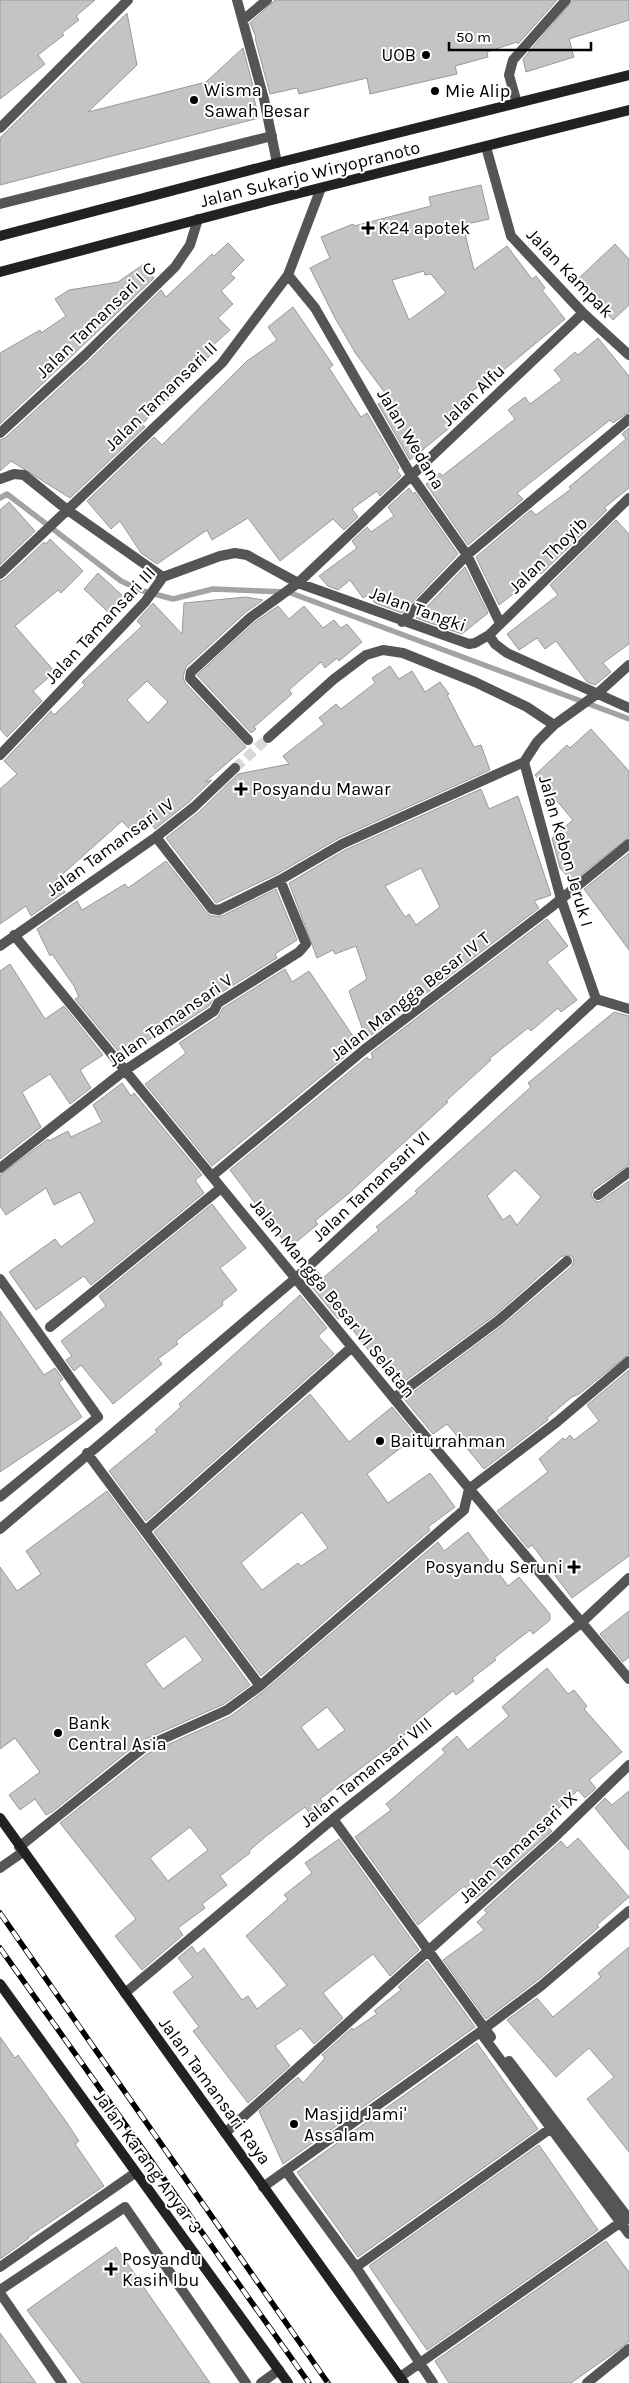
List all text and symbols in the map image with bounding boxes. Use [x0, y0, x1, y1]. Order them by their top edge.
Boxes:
scale bar [449, 20, 592, 52]
text: 50 m [456, 28, 491, 46]
place label: UOB [381, 44, 416, 66]
marker: UOB [420, 49, 432, 61]
place label: Wisma Sawah Besar [204, 79, 310, 122]
place label: Mie Alip [445, 80, 510, 102]
marker: Mie Alip [429, 85, 441, 97]
marker: Wisma Sawah Besar [188, 94, 200, 106]
street label: Jalan Sukarjo Wiryopranoto [198, 136, 422, 212]
place label: K24 apotek [378, 217, 470, 239]
marker: K24 apotek [362, 222, 374, 234]
street label: Jalan Kampak [522, 224, 618, 322]
street label: Jalan Tamansari I C [31, 257, 161, 383]
street label: Jalan Tamansari II [100, 337, 222, 455]
street label: Jalan Alfu [437, 359, 509, 431]
street label: Jalan Wedana [372, 385, 450, 493]
street label: Jalan Thoyib [504, 512, 592, 598]
street label: Jalan Tamansari III [40, 562, 160, 688]
street label: Jalan Tangki [367, 581, 469, 637]
street label: Jalan Kebon Jeruk I [534, 773, 598, 929]
place label: Posyandu Mawar [252, 778, 391, 800]
marker: Posyandu Mawar [234, 782, 248, 796]
street label: Jalan Tamansari IV [42, 793, 178, 901]
street label: Jalan Mangga Besar IV T [326, 927, 494, 1065]
street label: Jalan Tamansari V [103, 969, 237, 1071]
street label: Jalan Tamansari VI [308, 1126, 434, 1246]
street label: Jalan Mangga Besar VI Selatan [246, 1194, 420, 1402]
place label: Baiturrahman [390, 1430, 506, 1452]
marker: Baiturrahman [374, 1435, 386, 1447]
place label: Posyandu Seruni [425, 1556, 563, 1578]
marker: Posyandu Seruni [567, 1560, 581, 1574]
place label: Bank Central Asia [68, 1712, 167, 1755]
street label: Jalan Tamansari VIII [296, 1712, 436, 1832]
marker: Bank Central Asia [52, 1727, 64, 1739]
street label: Jalan Tamansari IX [454, 1786, 582, 1908]
street label: Jalan Tamansari Raya [154, 2013, 276, 2169]
street label: Jalan Karang Anyar 3 [89, 2086, 207, 2238]
place label: Masjid Jami' Assalam [304, 2103, 406, 2146]
marker: Masjid Jami' Assalam [288, 2118, 300, 2130]
place label: Posyandu Kasih Ibu [122, 2248, 202, 2291]
marker: Posyandu Kasih Ibu [104, 2262, 118, 2276]

